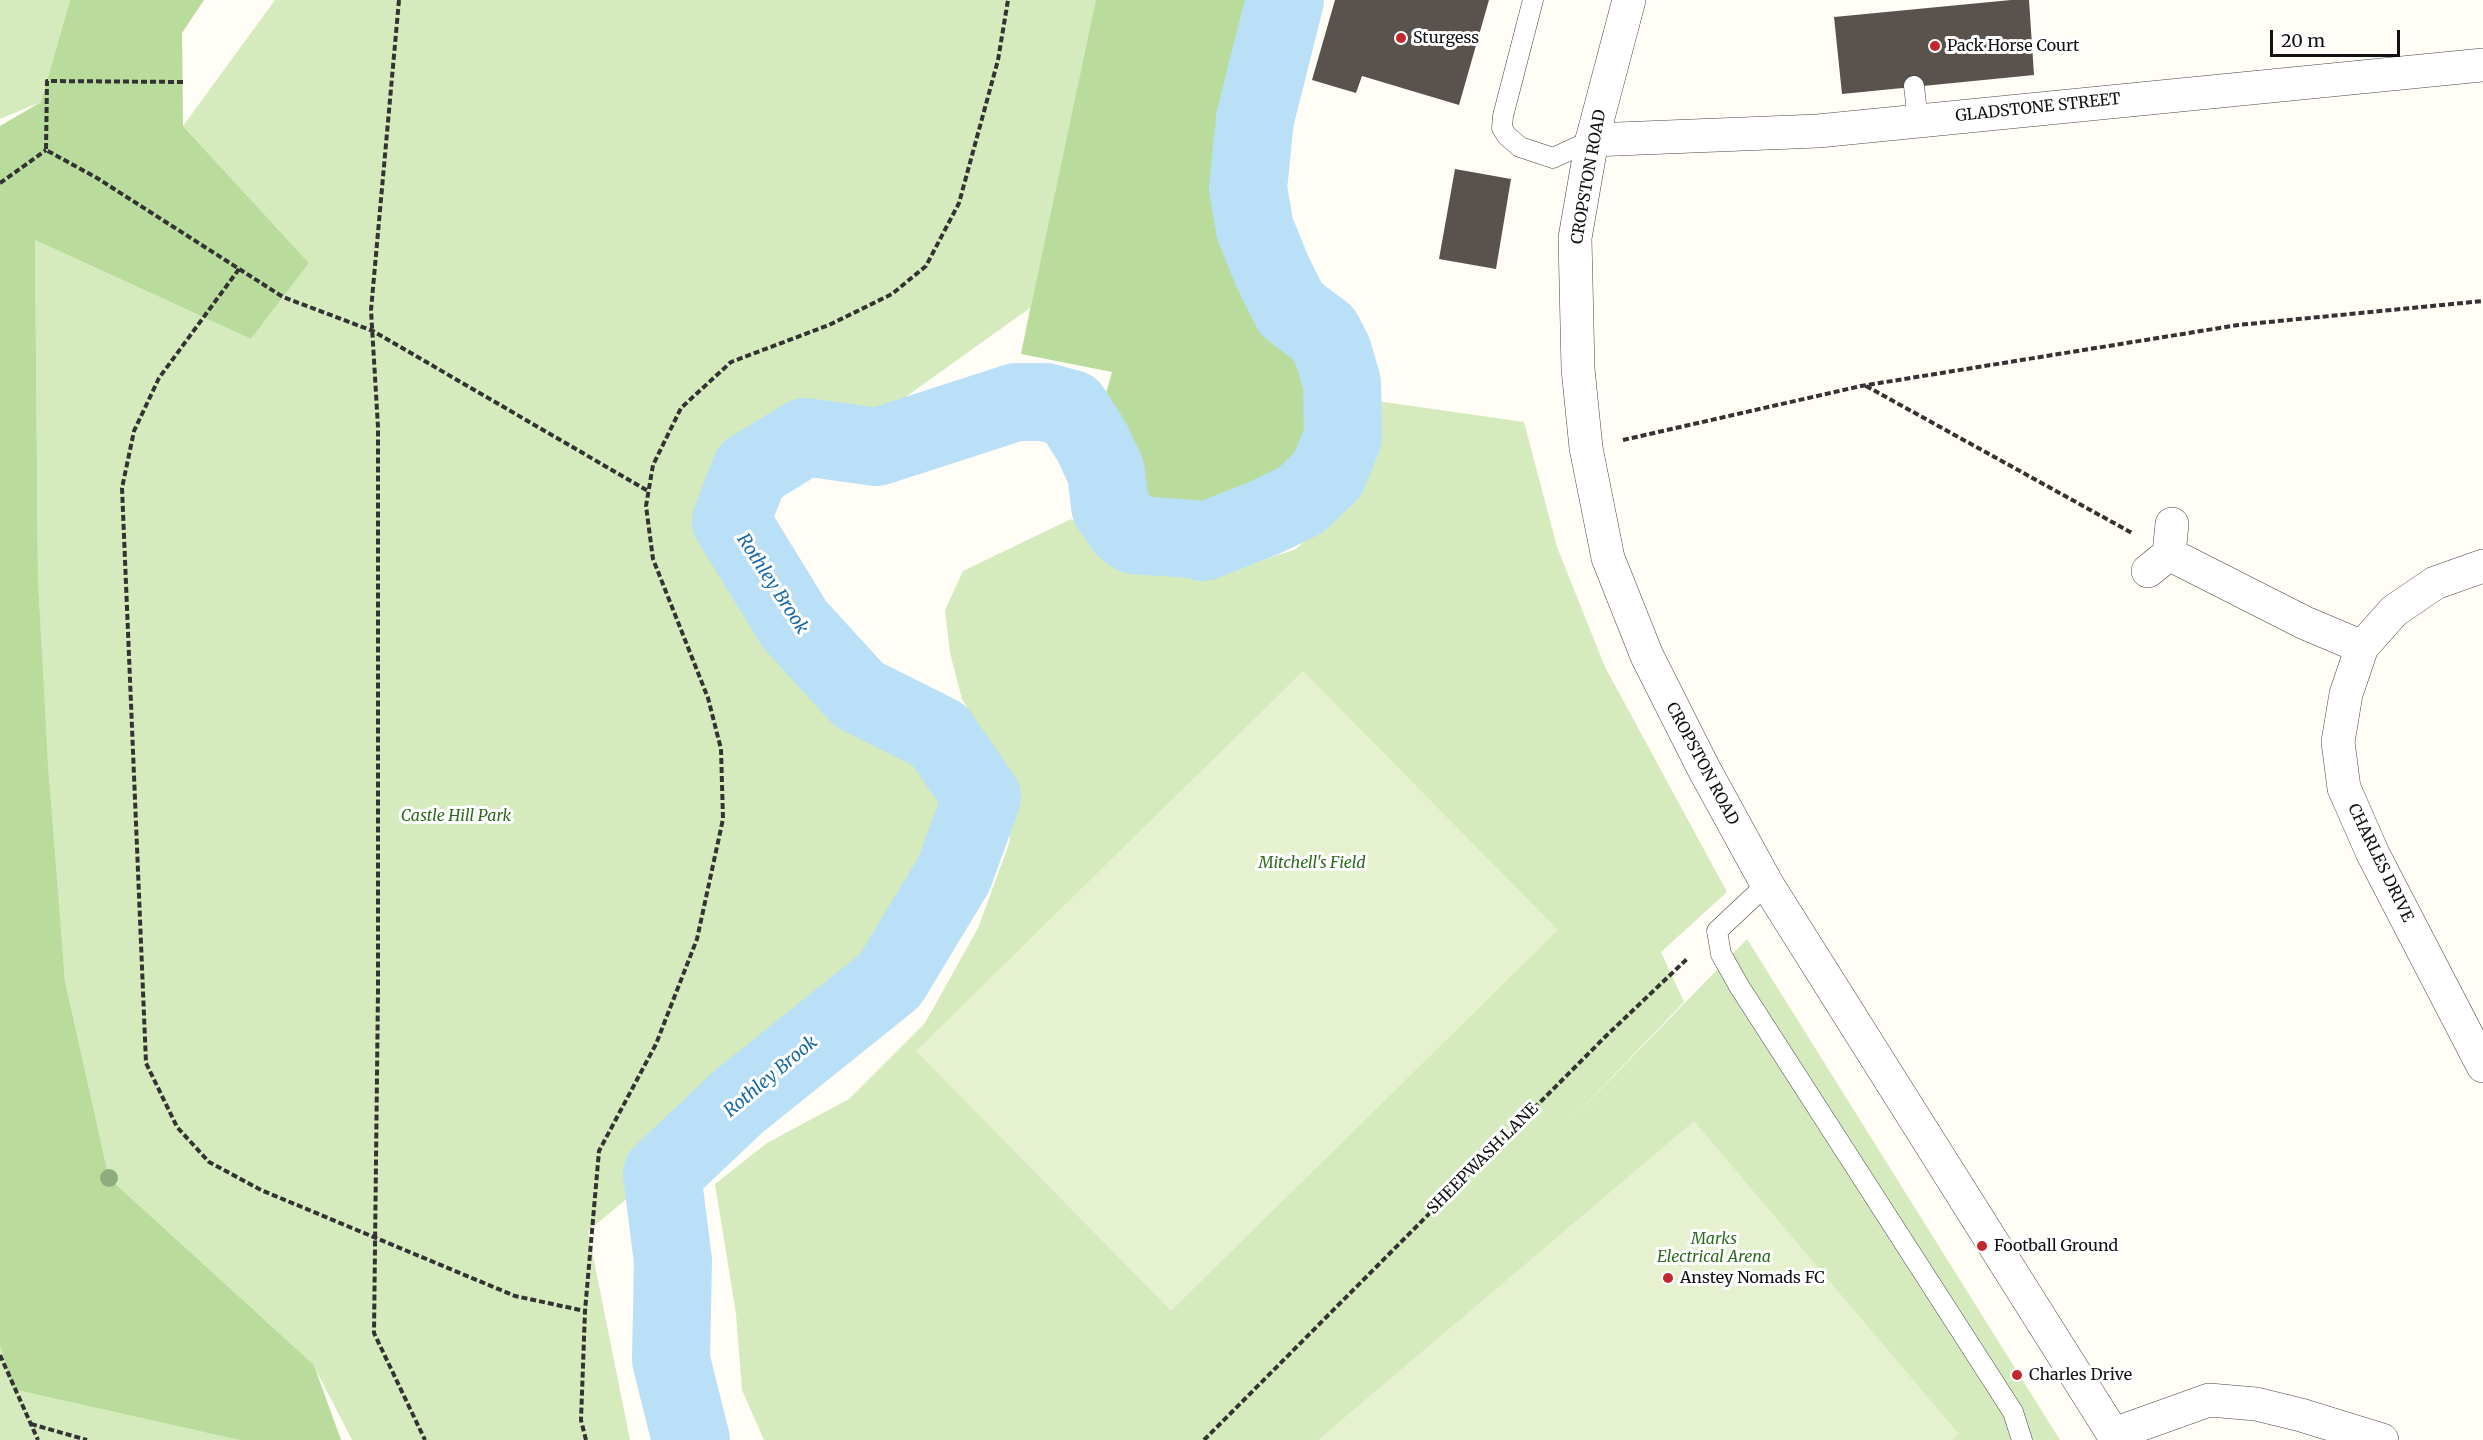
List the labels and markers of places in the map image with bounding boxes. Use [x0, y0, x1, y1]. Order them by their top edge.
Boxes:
place label: Sturgess [1413, 28, 1479, 48]
marker: Sturgess [1394, 31, 1408, 45]
place label: Pack Horse Court [1947, 36, 2079, 56]
marker: Pack Horse Court [1928, 39, 1942, 53]
place label: Football Ground [1994, 1236, 2118, 1256]
marker: Football Ground [1975, 1239, 1989, 1253]
place label: Anstey Nomads FC [1680, 1268, 1825, 1288]
marker: Anstey Nomads FC [1661, 1271, 1675, 1285]
place label: Charles Drive [2029, 1365, 2132, 1385]
marker: Charles Drive [2010, 1368, 2024, 1382]

